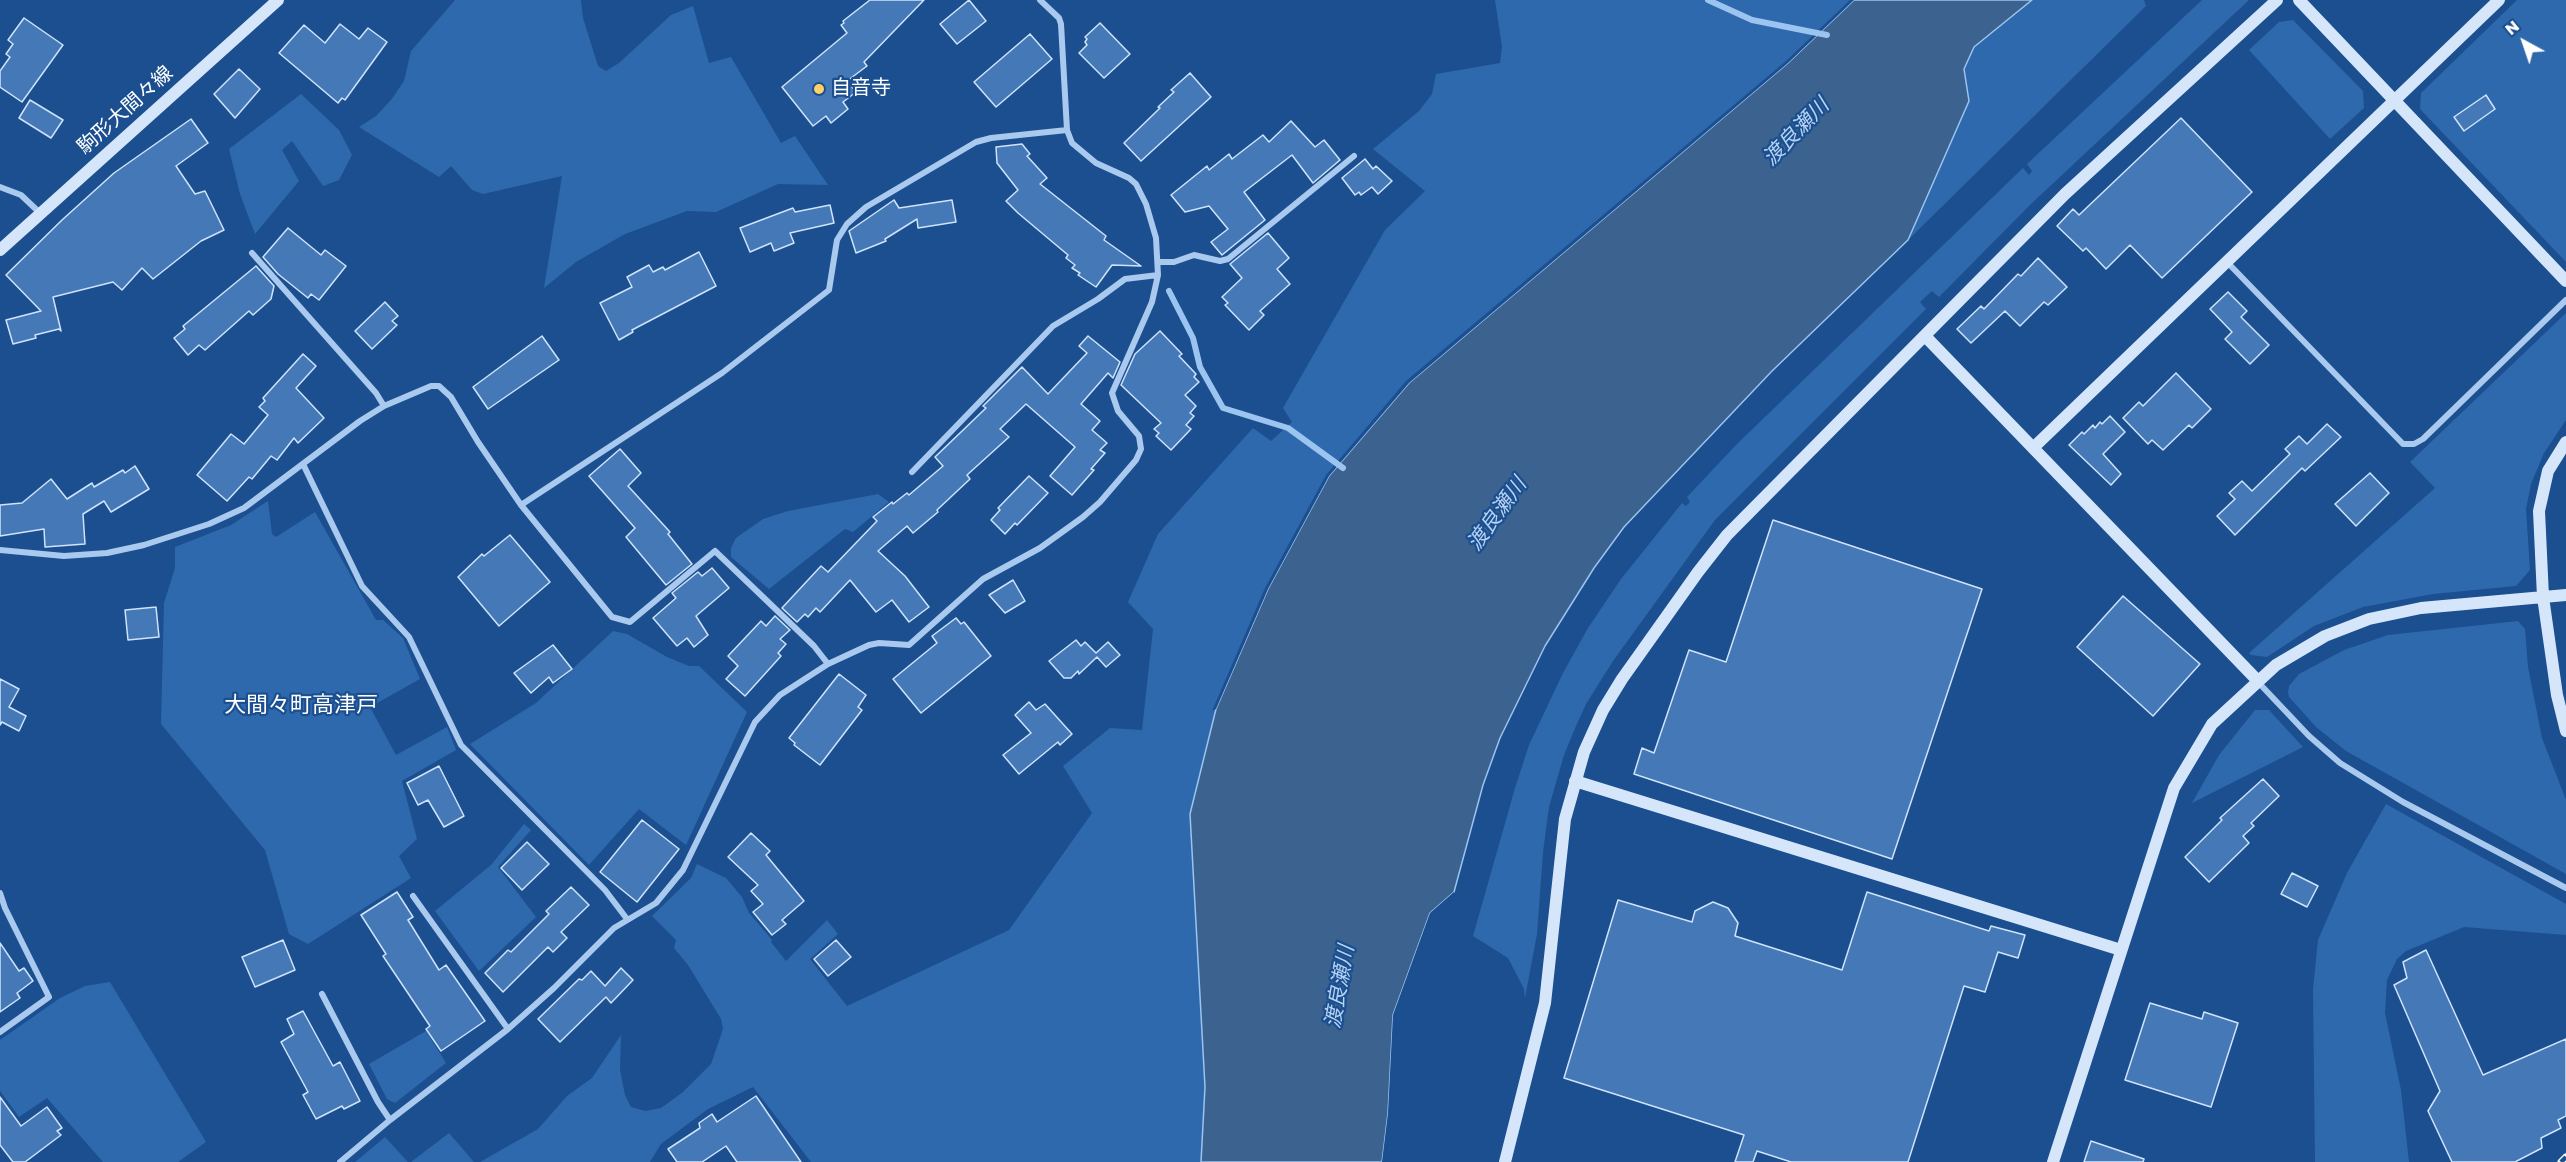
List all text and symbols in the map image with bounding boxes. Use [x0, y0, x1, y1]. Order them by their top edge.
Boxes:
north arrow [2494, 12, 2554, 72]
text: N [2500, 15, 2524, 41]
street label: 駒形大間々線 [73, 62, 179, 160]
place label: 自音寺 [831, 77, 891, 101]
marker: 自音寺 [812, 82, 826, 96]
water label: 渡良瀬川 [1759, 94, 1835, 172]
water label: 渡良瀬川 [1463, 474, 1533, 556]
district label: 大間々町高津戸 [224, 693, 378, 719]
water label: 渡良瀬川 [1321, 943, 1361, 1031]

